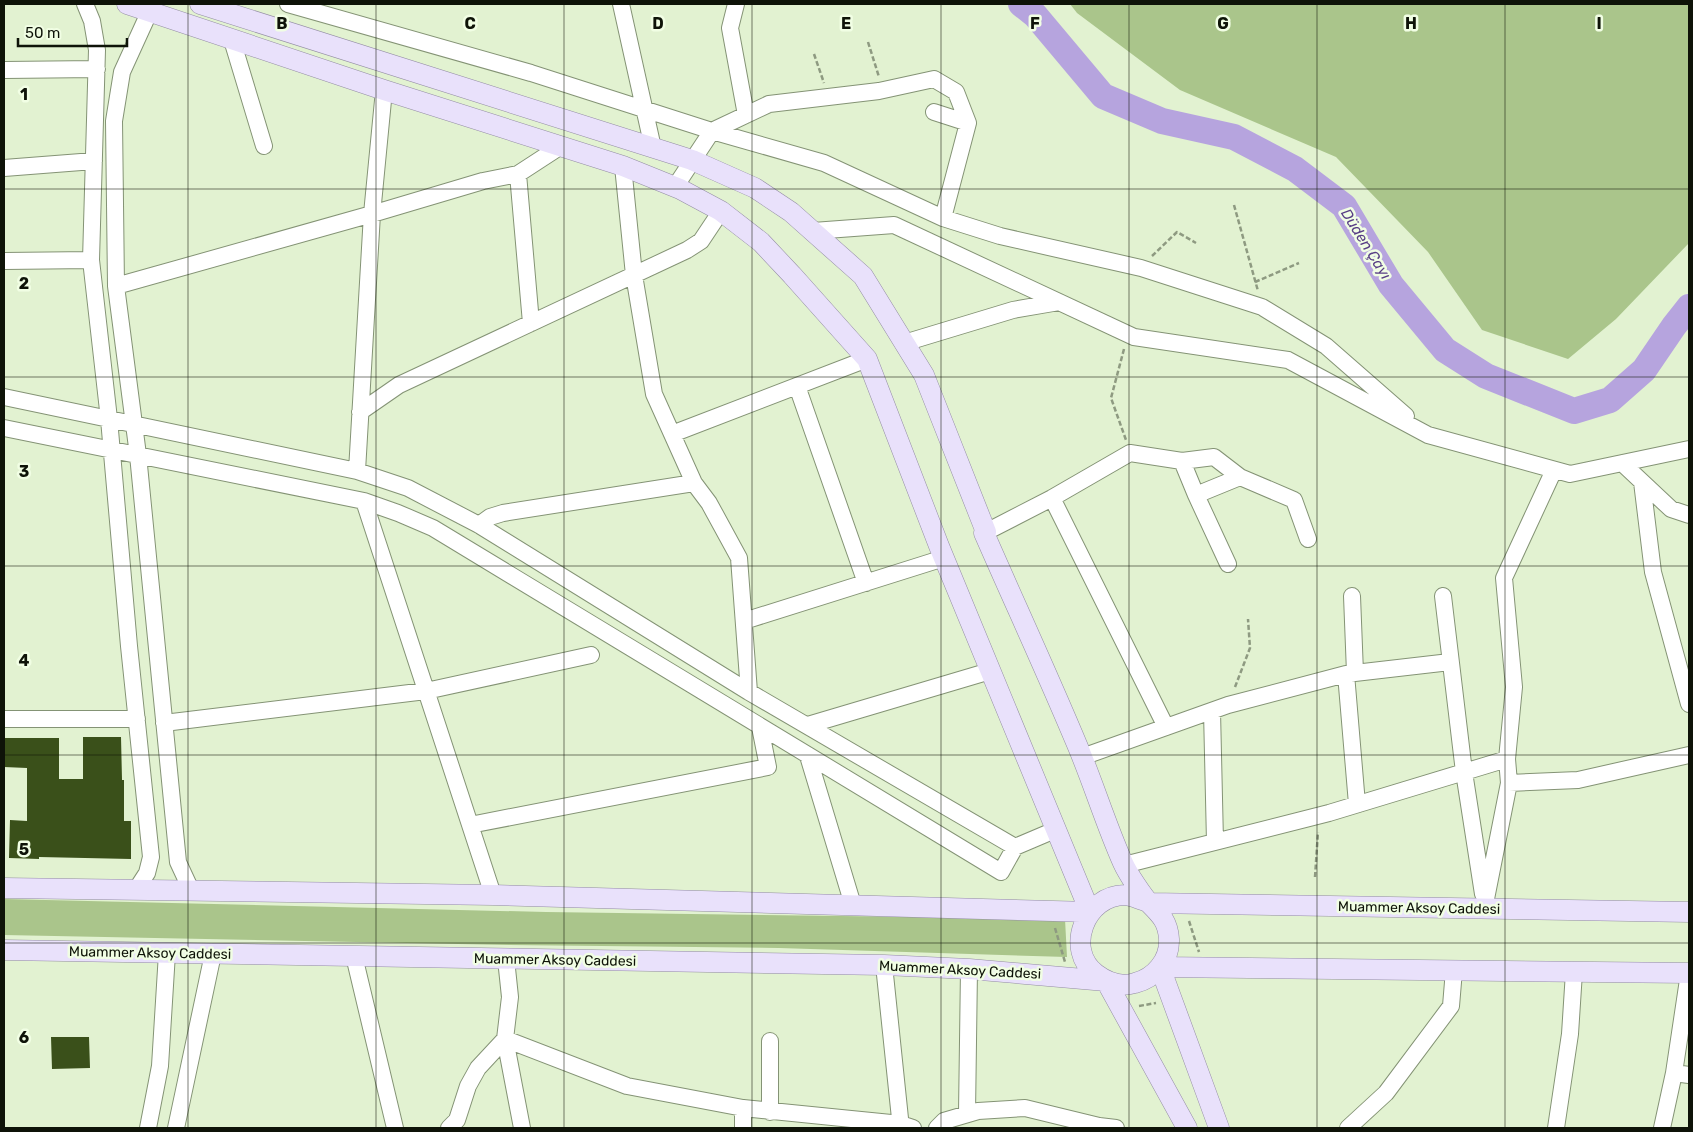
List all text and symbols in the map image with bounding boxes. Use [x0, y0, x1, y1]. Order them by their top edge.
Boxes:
text: B [276, 14, 288, 33]
text: C [464, 14, 476, 33]
text: D [652, 14, 664, 33]
text: E [841, 14, 851, 33]
text: F [1030, 14, 1040, 33]
text: G [1217, 14, 1229, 33]
text: H [1405, 14, 1417, 33]
text: I [1596, 14, 1602, 33]
scale bar [18, 15, 126, 47]
text: 50 m [25, 24, 60, 42]
text: 1 [20, 85, 28, 104]
water label: Düden Çayı [1337, 205, 1395, 283]
text: 2 [19, 274, 29, 293]
text: 3 [19, 462, 29, 481]
text: 4 [19, 651, 30, 670]
text: 5 [19, 840, 29, 859]
street label: Muammer Aksoy Caddesi [1338, 898, 1500, 918]
street label: Muammer Aksoy Caddesi [69, 943, 231, 963]
street label: Muammer Aksoy Caddesi [474, 950, 636, 970]
street label: Muammer Aksoy Caddesi [879, 957, 1041, 983]
text: 6 [19, 1028, 29, 1047]

